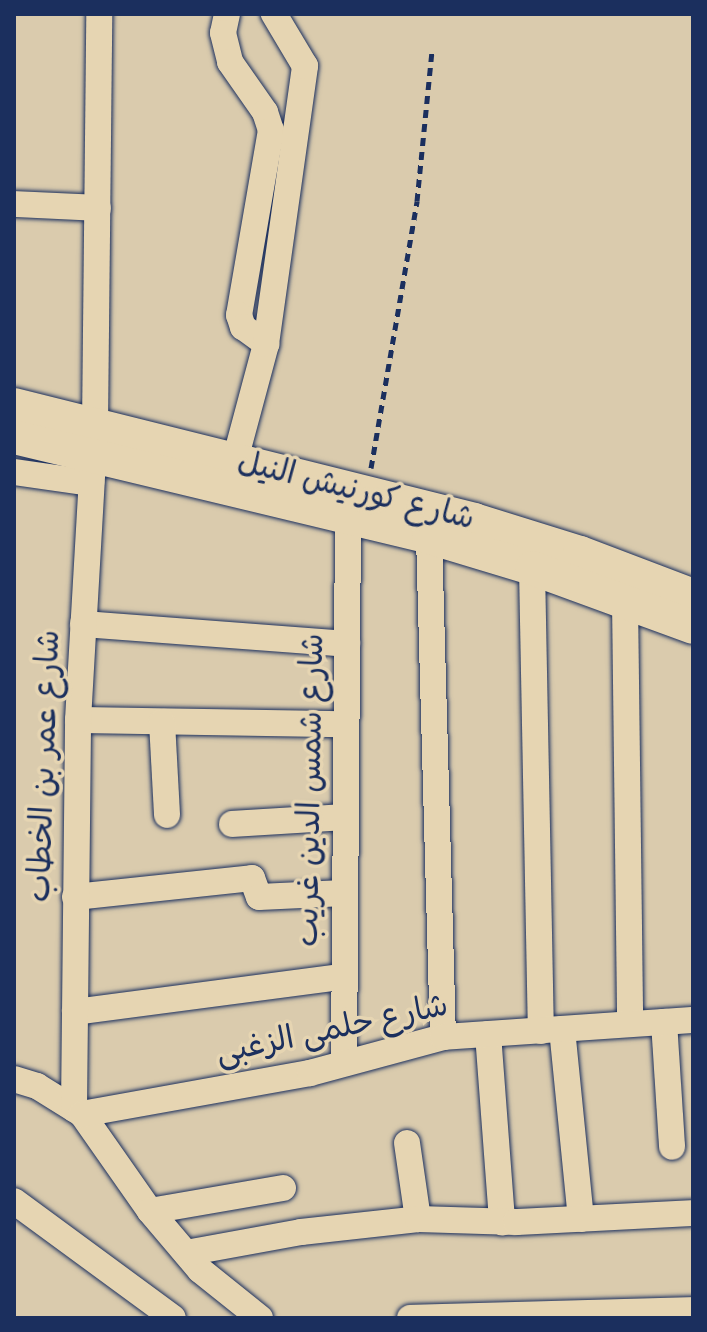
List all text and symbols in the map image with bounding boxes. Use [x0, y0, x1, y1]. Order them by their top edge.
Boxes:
street label: شارع كورنيش النيل [234, 443, 478, 539]
street label: شارع عمر بن الخطاب [21, 629, 69, 903]
street label: شارع شمس الدين غريب [289, 633, 333, 947]
street label: شارع حلمى الزغبى [212, 987, 452, 1073]

